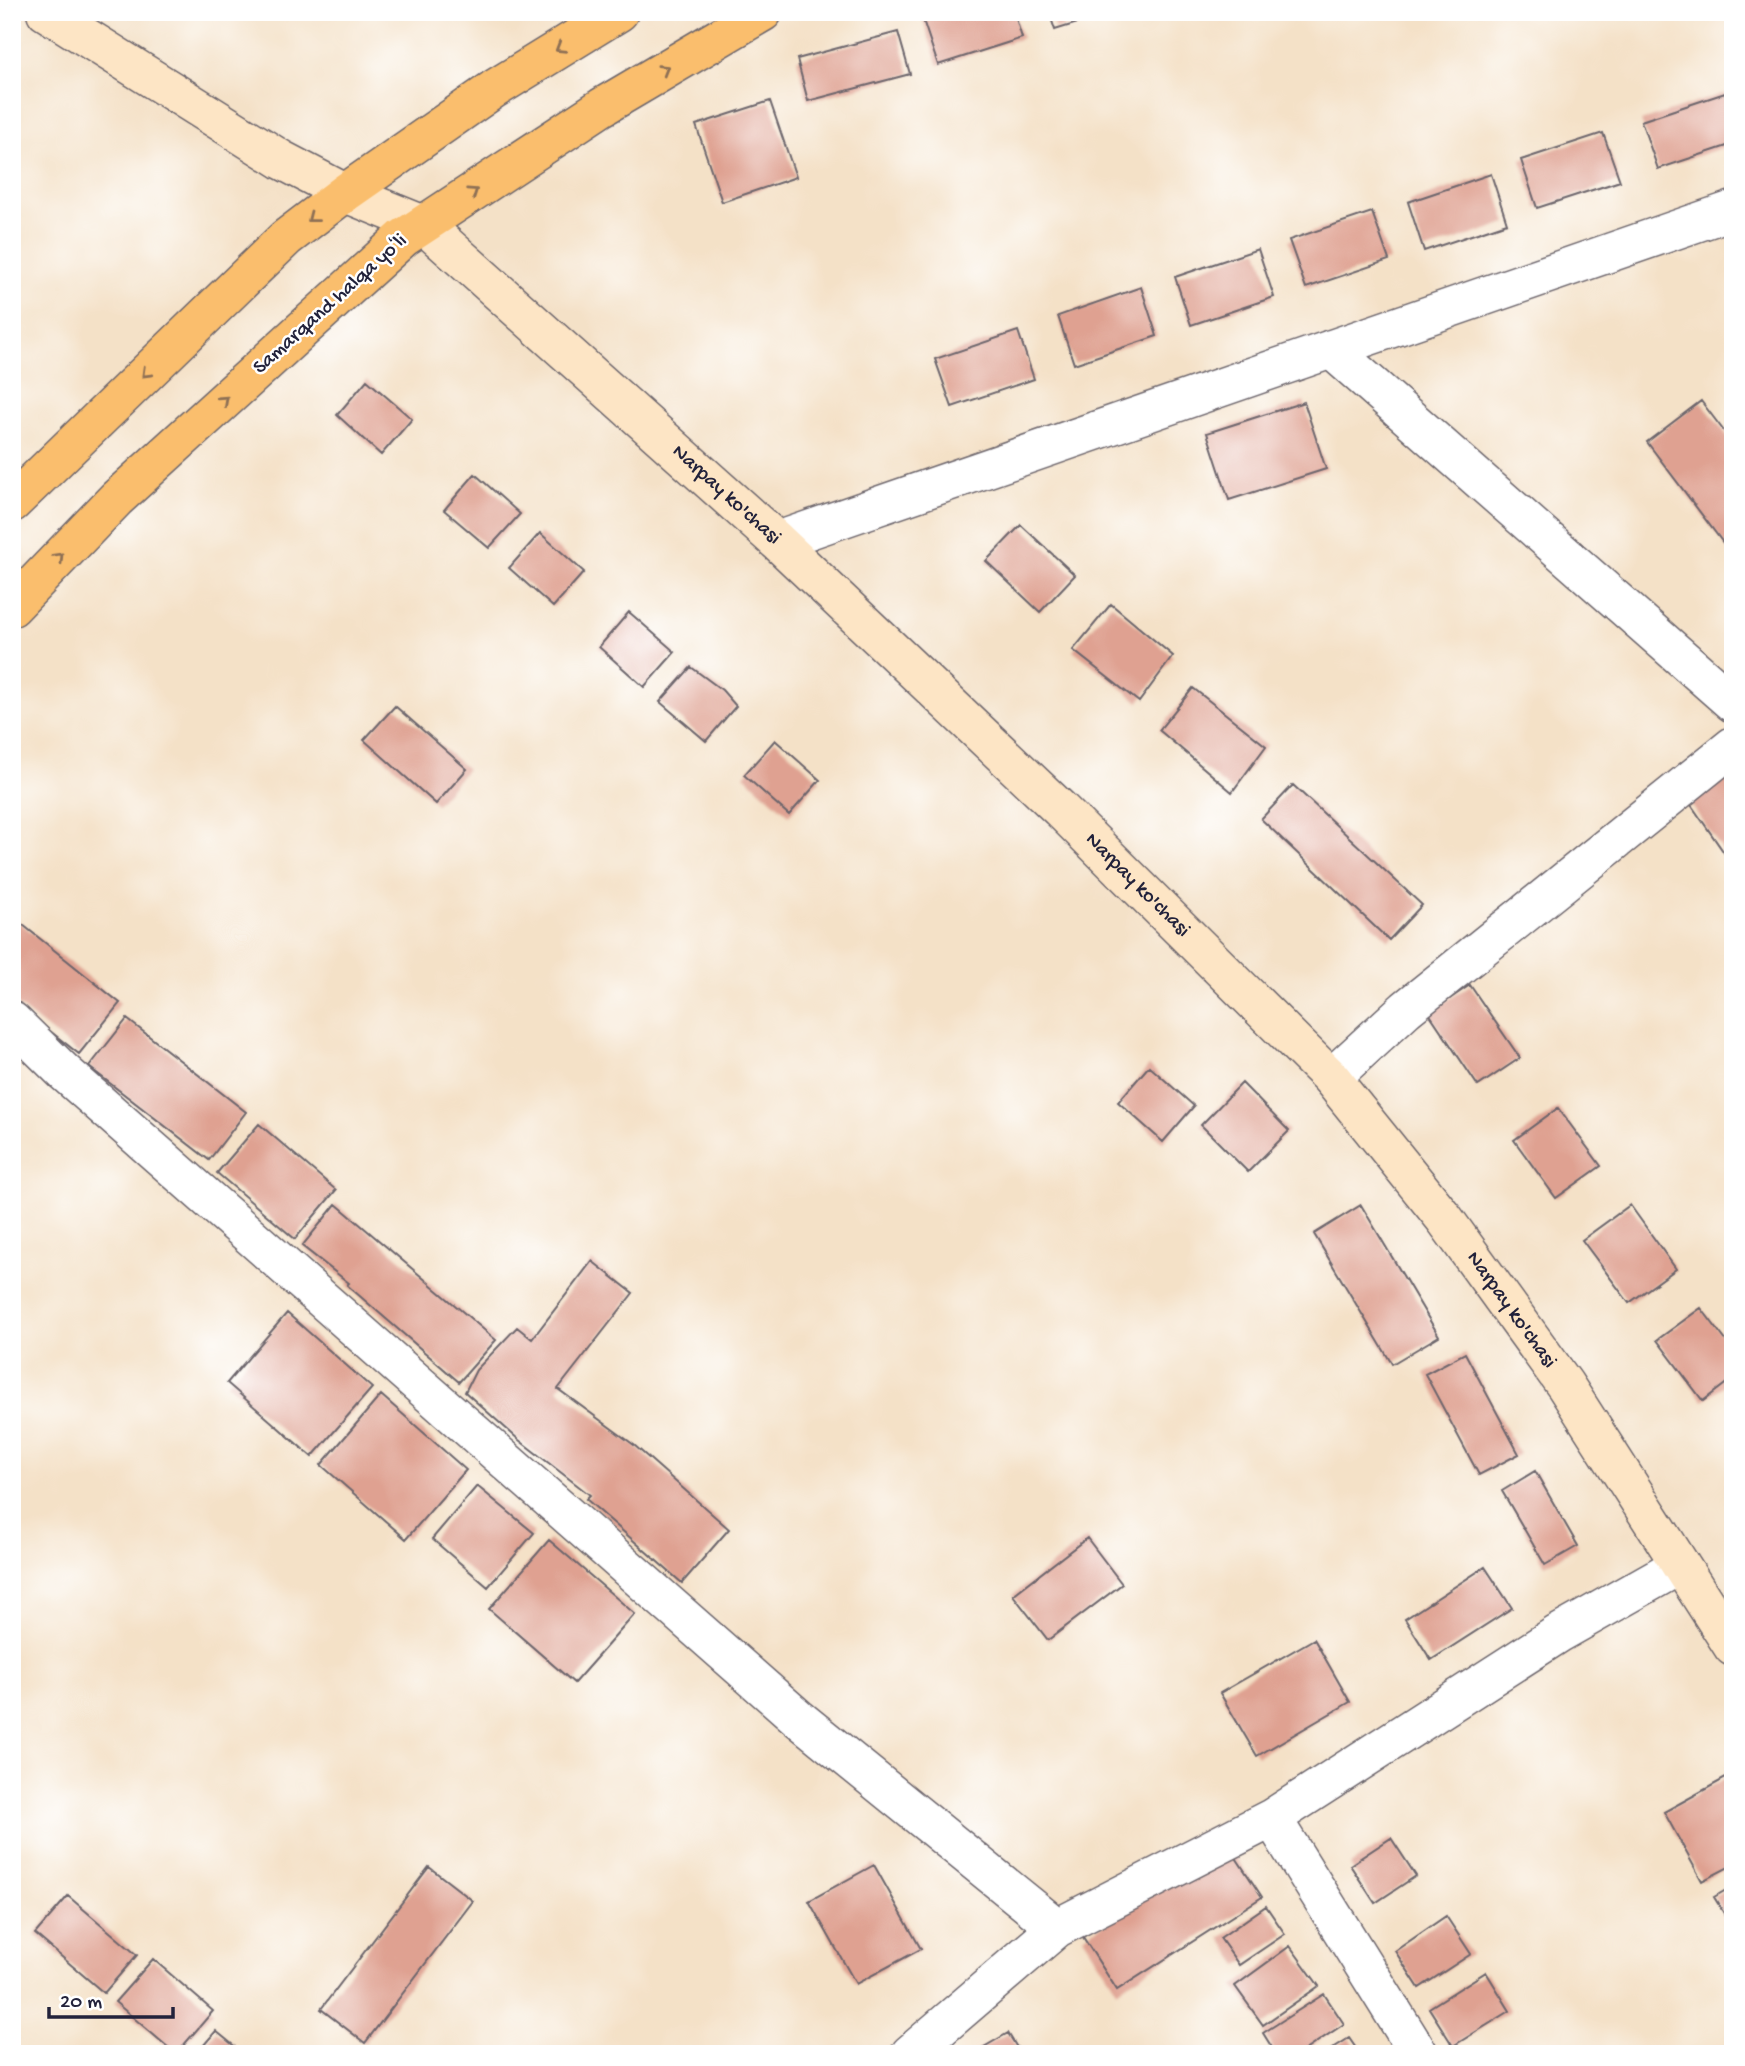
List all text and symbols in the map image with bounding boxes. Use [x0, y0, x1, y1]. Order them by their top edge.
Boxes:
one-way arrow [555, 40, 568, 53]
one-way arrow [657, 64, 670, 77]
one-way arrow [465, 188, 478, 200]
one-way arrow [308, 210, 320, 223]
street label: Samarqand halqa yoʻli [249, 229, 413, 381]
one-way arrow [141, 365, 154, 378]
one-way arrow [216, 396, 229, 409]
street label: Narpay ko'chasi [666, 440, 786, 551]
one-way arrow [51, 553, 64, 566]
street label: Narpay ko'chasi [1079, 828, 1195, 943]
street label: Narpay ko'chasi [1460, 1247, 1561, 1373]
scale bar [49, 1975, 173, 2019]
text: 20 m [60, 1991, 102, 2016]

